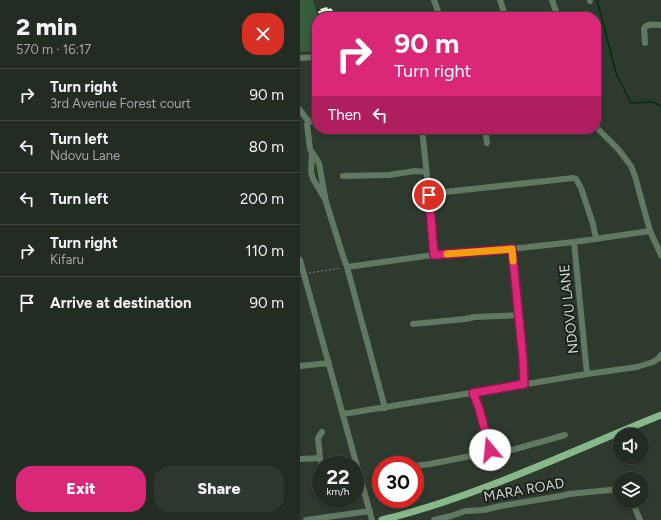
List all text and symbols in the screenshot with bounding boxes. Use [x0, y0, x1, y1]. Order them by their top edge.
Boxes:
text: 2 min [16, 12, 77, 41]
button: close [242, 13, 284, 55]
text: 90 m [394, 26, 459, 60]
icon: right [328, 28, 380, 80]
text: 570 m · 16:17 [16, 42, 91, 57]
text: Turn right [394, 60, 471, 82]
text: Turn right [50, 78, 118, 96]
icon: right [16, 84, 38, 106]
text: 90 m [249, 86, 284, 104]
text: 3rd Avenue Forest court [50, 96, 191, 111]
icon: left [369, 104, 391, 126]
text: Then [328, 106, 361, 124]
text: Turn left [50, 130, 108, 148]
icon: left [16, 136, 38, 158]
text: 80 m [249, 138, 284, 156]
text: Ndovu Lane [50, 148, 120, 163]
pin [412, 178, 446, 212]
icon: arrive [418, 184, 440, 206]
icon: left [16, 188, 38, 210]
text: Turn left [50, 190, 108, 208]
text: 200 m [240, 190, 284, 208]
text: Turn right [50, 234, 118, 252]
icon: right [16, 240, 38, 262]
text: 110 m [246, 242, 284, 260]
text: Kifaru [50, 252, 84, 267]
street label: NDOVU LANE [556, 263, 582, 355]
icon: arrive [16, 292, 38, 314]
text: Arrive at destination [50, 294, 191, 312]
text: 90 m [249, 294, 284, 312]
map controls [613, 428, 649, 508]
button: sound [613, 428, 649, 464]
position arrow [469, 429, 511, 471]
speed limit sign: 30 [372, 456, 424, 508]
text: 22 [326, 465, 350, 489]
button: Exit [16, 466, 146, 512]
button: Share [154, 466, 284, 512]
button: layers [613, 472, 649, 508]
street label: MARA ROAD [482, 475, 566, 505]
text: km/h [327, 485, 349, 498]

